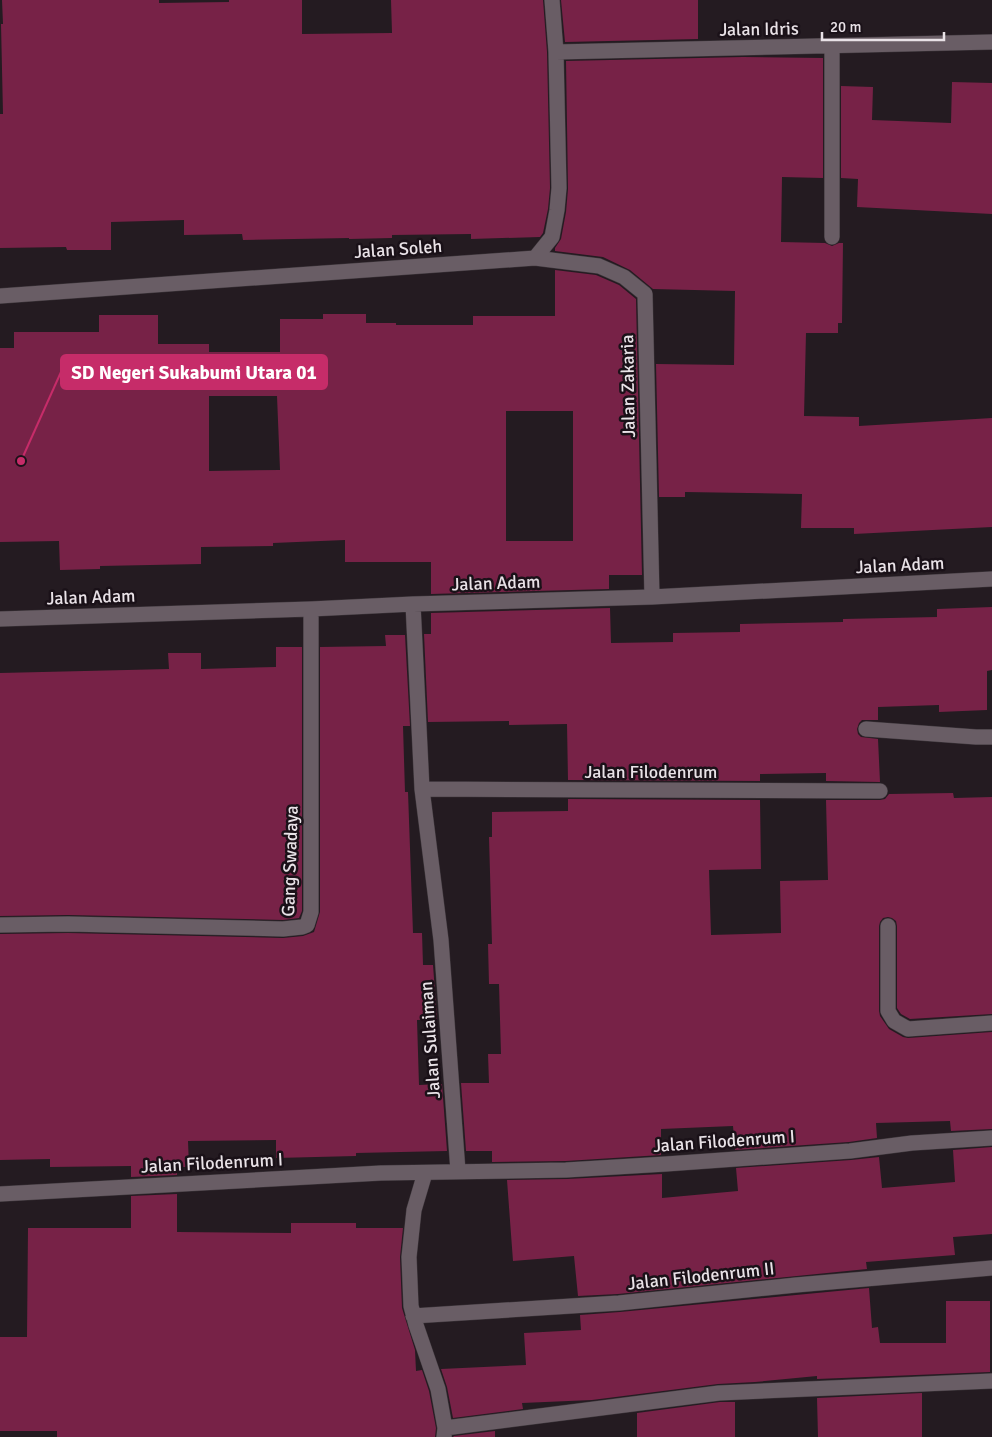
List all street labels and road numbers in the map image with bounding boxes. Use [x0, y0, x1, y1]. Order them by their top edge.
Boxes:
street label: Jalan Idris [719, 17, 799, 41]
street label: Jalan Soleh [353, 235, 443, 263]
street label: Jalan Zakaria [616, 334, 640, 438]
street label: Jalan Adam [855, 552, 945, 578]
street label: Jalan Adam [451, 570, 541, 596]
street label: Jalan Adam [46, 584, 136, 610]
street label: Jalan Filodenrum [585, 761, 717, 783]
street label: Gang Swadaya [277, 805, 303, 917]
street label: Jalan Sulaiman [415, 981, 445, 1099]
street label: Jalan Filodenrum I [652, 1125, 796, 1157]
street label: Jalan Filodenrum I [140, 1148, 284, 1178]
street label: Jalan Filodenrum II [627, 1257, 775, 1295]

